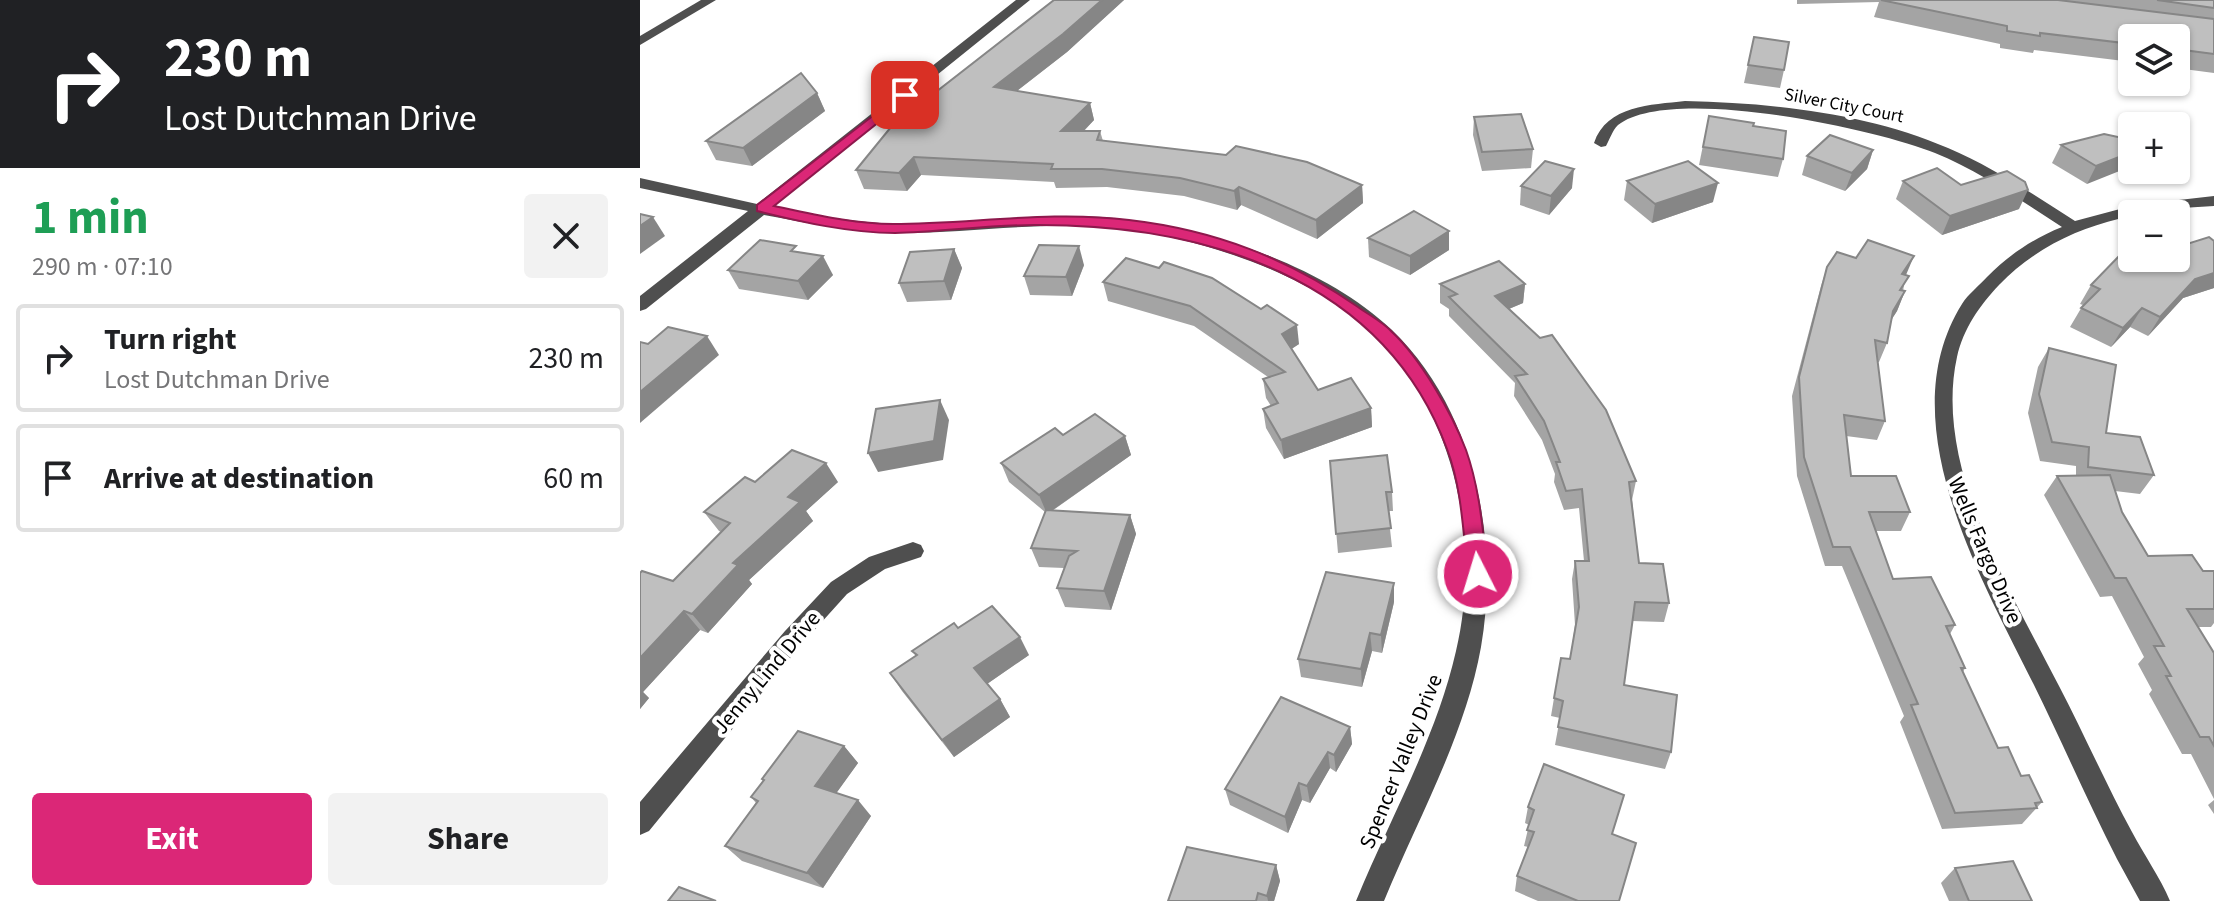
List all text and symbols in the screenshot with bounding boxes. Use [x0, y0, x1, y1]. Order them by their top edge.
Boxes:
text: 230 m [164, 19, 312, 98]
map controls [2118, 24, 2190, 272]
button: layers [2118, 24, 2190, 96]
icon: right [32, 32, 136, 136]
pin [871, 61, 939, 129]
icon: arrive [883, 73, 927, 117]
street label: Silver City Court [1782, 82, 1906, 129]
text: Lost Dutchman Drive [164, 93, 477, 144]
button: + [2118, 112, 2190, 184]
text: 1 min [32, 184, 149, 252]
button: close [524, 194, 608, 278]
button: − [2118, 200, 2190, 272]
text: 290 m · 07:10 [32, 248, 173, 285]
text: Turn right [104, 318, 236, 361]
icon: right [36, 336, 80, 380]
text: 230 m [528, 337, 604, 380]
text: Lost Dutchman Drive [104, 361, 330, 398]
icon: arrive [36, 456, 80, 500]
text: Arrive at destination [104, 457, 374, 500]
text: 60 m [543, 457, 604, 500]
street label: Wells Fargo Drive [1940, 472, 2030, 629]
position arrow [1436, 532, 1520, 616]
street label: Jenny Lind Drive [705, 604, 828, 741]
street label: Spencer Valley Drive [1351, 669, 1451, 854]
button: Exit [32, 793, 312, 885]
button: Share [328, 793, 608, 885]

